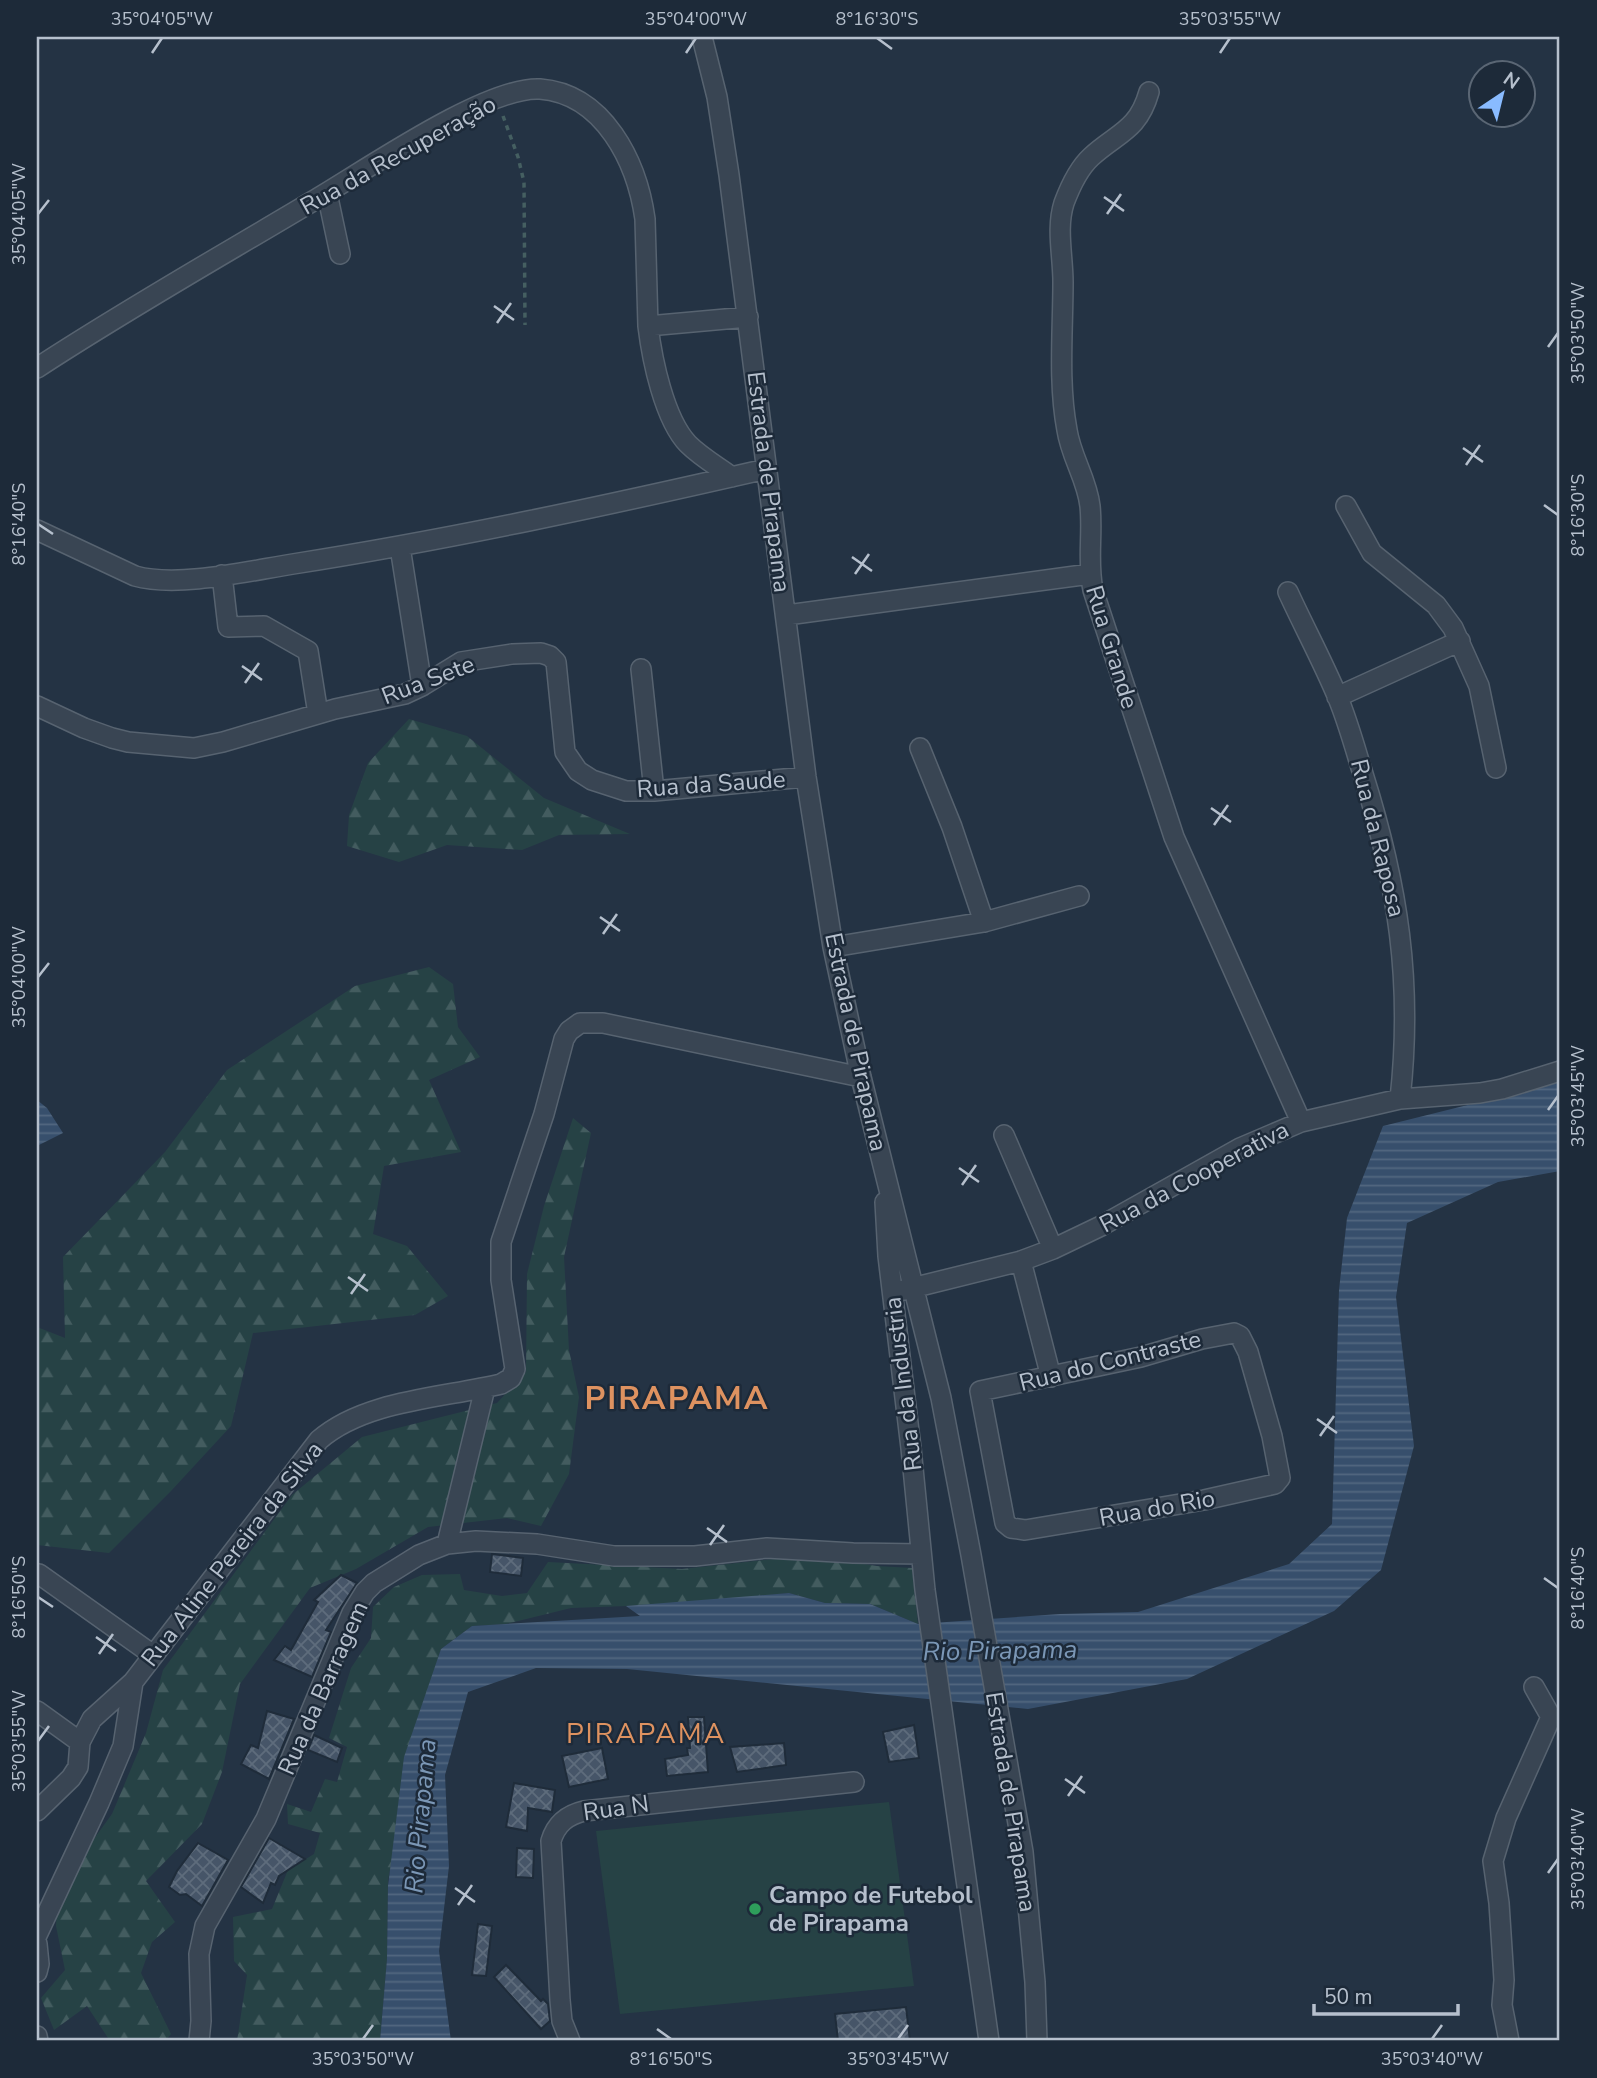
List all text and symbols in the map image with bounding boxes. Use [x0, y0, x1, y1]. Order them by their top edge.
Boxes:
text: 35°04'05"W [111, 7, 213, 31]
text: 35°04'00"W [645, 7, 747, 31]
text: 8°16'30"S [836, 7, 918, 31]
text: 35°03'55"W [1179, 7, 1281, 31]
north arrow [1468, 60, 1538, 130]
text: N [1498, 66, 1524, 96]
street label: Rua da Recuperação [294, 88, 502, 222]
text: 35°04'05"W [7, 163, 31, 265]
text: 35°03'50"W [1566, 282, 1590, 384]
street label: Estrada de Pirapama [740, 370, 798, 594]
text: 8°16'30"S [1566, 474, 1590, 556]
text: 8°16'40"S [7, 483, 31, 565]
street label: Rua Grande [1078, 581, 1146, 713]
street label: Rua Sete [377, 648, 479, 712]
street label: Rua da Raposa [1343, 756, 1413, 920]
street label: Rua da Saude [636, 763, 786, 805]
text: 35°04'00"W [7, 926, 31, 1028]
street label: Estrada de Pirapama [817, 930, 895, 1154]
text: 35°03'45"W [1566, 1045, 1590, 1147]
street label: Rua da Cooperativa [1094, 1114, 1294, 1240]
street label: Rua da Industria [876, 1295, 930, 1473]
street label: Rua do Contraste [1016, 1323, 1204, 1399]
district label: PIRAPAMA [584, 1377, 770, 1420]
street label: Rua Aline Pereira da Silva [134, 1435, 330, 1673]
street label: Rua do Rio [1097, 1482, 1217, 1534]
text: 8°16'40"S [1566, 1547, 1590, 1629]
text: 8°16'50"S [7, 1556, 31, 1638]
street label: Rua da Barragem [270, 1596, 376, 1780]
water label: Rio Pirapama [922, 1632, 1078, 1669]
text: 35°03'55"W [7, 1690, 31, 1792]
street label: Estrada de Pirapama [978, 1690, 1044, 1914]
district label: PIRAPAMA [566, 1715, 726, 1753]
water label: Rio Pirapama [396, 1737, 445, 1895]
street label: Rua N [581, 1788, 651, 1828]
text: 35°03'40"W [1566, 1808, 1590, 1910]
place label: Campo de Futebol de Pirapama [769, 1879, 973, 1939]
marker: Campo de Futebol de Pirapama [747, 1901, 763, 1917]
scale bar [1314, 1973, 1457, 2017]
text: 50 m [1324, 1983, 1373, 2011]
text: 35°03'50"W [312, 2047, 414, 2071]
text: 8°16'50"S [630, 2047, 712, 2071]
text: 35°03'45"W [847, 2047, 949, 2071]
text: 35°03'40"W [1381, 2047, 1483, 2071]

